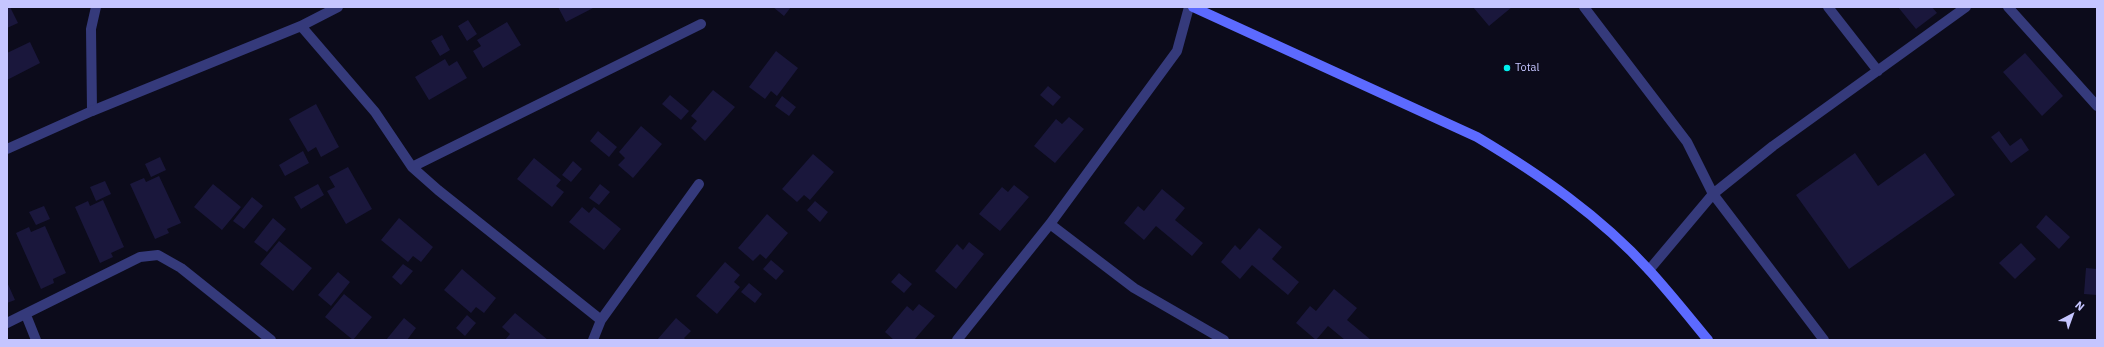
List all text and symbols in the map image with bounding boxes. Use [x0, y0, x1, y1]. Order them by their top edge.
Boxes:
place label: Total [1515, 61, 1539, 75]
marker: Total [1502, 63, 1512, 73]
north arrow [2052, 295, 2092, 335]
text: N [2072, 298, 2087, 314]

